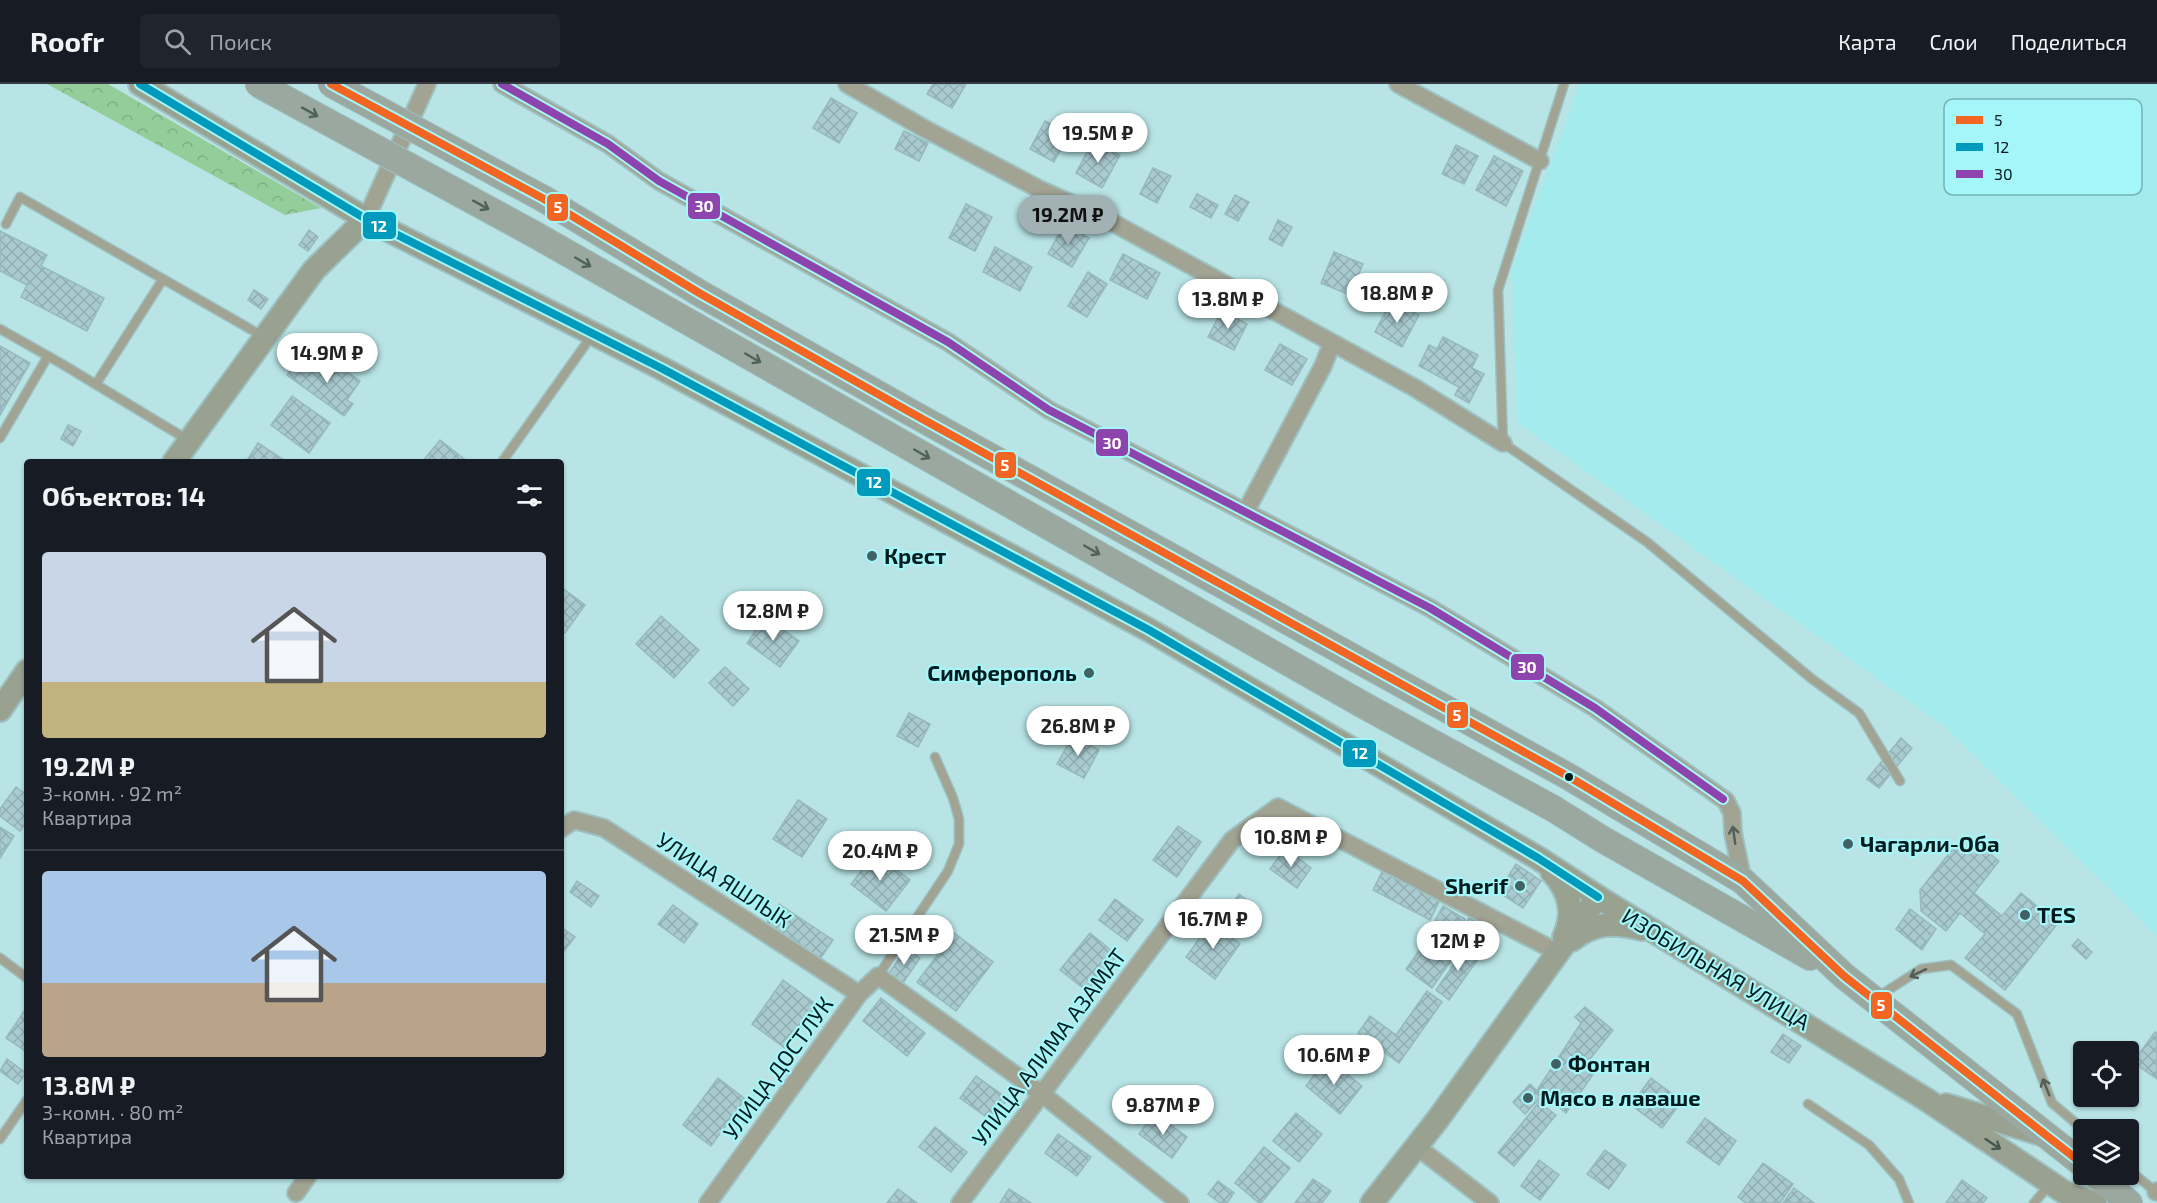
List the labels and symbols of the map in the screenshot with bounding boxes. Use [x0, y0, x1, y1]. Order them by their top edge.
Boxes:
legend [1944, 99, 2142, 195]
one-way arrow [301, 106, 318, 118]
text: 5 [1994, 110, 2003, 129]
pin: 19.5M ₽ [1043, 113, 1153, 164]
text: 12 [1994, 137, 2009, 156]
text: 30 [1994, 164, 2013, 183]
line badge: 30 [687, 192, 721, 220]
line badge: 5 [546, 193, 569, 222]
pin: 19.2M ₽ [1013, 195, 1123, 246]
text: 30 [694, 196, 714, 215]
text: 5 [554, 197, 563, 216]
one-way arrow [472, 200, 489, 212]
line badge: 12 [362, 211, 397, 240]
text: 12 [371, 216, 387, 235]
one-way arrow [574, 256, 591, 268]
pin: 18.8M ₽ [1342, 273, 1452, 324]
pin: 13.8M ₽ [1173, 279, 1283, 330]
pin: 14.9M ₽ [272, 333, 382, 384]
one-way arrow [743, 353, 761, 364]
line badge: 30 [1095, 428, 1129, 457]
text: 30 [1102, 433, 1122, 452]
one-way arrow [913, 448, 930, 460]
line badge: 5 [994, 451, 1017, 479]
text: 5 [1001, 455, 1010, 474]
line badge: 12 [856, 468, 891, 497]
text: 12 [866, 472, 882, 491]
place label: Крест [884, 542, 946, 568]
one-way arrow [1083, 544, 1100, 556]
marker: Крест [865, 549, 879, 563]
pin: 12.8M ₽ [718, 591, 828, 642]
line badge: 30 [1510, 653, 1545, 681]
text: 30 [1517, 657, 1537, 676]
place label: Симферополь [927, 659, 1077, 685]
marker: Симферополь [1082, 666, 1096, 680]
line badge: 5 [1446, 701, 1469, 729]
text: 5 [1453, 705, 1462, 724]
pin: 26.8M ₽ [1023, 706, 1133, 757]
line badge: 12 [1342, 739, 1377, 768]
text: 12 [1352, 743, 1368, 762]
unlabelled marker [1563, 771, 1575, 783]
pin: 10.8M ₽ [1236, 817, 1346, 868]
street label: УЛИЦА ЯШЛЫК [653, 826, 797, 932]
one-way arrow [1728, 826, 1739, 846]
place label: Чагарли-Оба [1860, 830, 2000, 856]
pin: 20.4M ₽ [825, 831, 935, 882]
marker: Чагарли-Оба [1841, 837, 1855, 851]
place label: Sherif [1445, 872, 1509, 898]
marker: Sherif [1513, 879, 1527, 893]
pin: 16.7M ₽ [1158, 899, 1268, 950]
place label: TES [2037, 901, 2076, 927]
street label: ИЗОБИЛЬНАЯ УЛИЦА [1618, 902, 1815, 1035]
marker: TES [2018, 908, 2032, 922]
pin: 21.5M ₽ [849, 915, 959, 966]
pin: 12M ₽ [1416, 921, 1500, 972]
street label: УЛИЦА АЛИМА АЗАМАТ [966, 943, 1131, 1150]
one-way arrow [1909, 967, 1927, 979]
street label: УЛИЦА ДОСТЛУК [717, 991, 838, 1144]
line badge: 5 [1870, 991, 1893, 1020]
text: 5 [1877, 995, 1886, 1014]
pin: 10.6M ₽ [1279, 1035, 1389, 1086]
place label: Фонтан [1568, 1050, 1650, 1076]
marker: Фонтан [1549, 1057, 1563, 1071]
one-way arrow [2040, 1078, 2051, 1097]
place label: Мясо в лаваше [1540, 1084, 1701, 1110]
pin: 9.87M ₽ [1108, 1085, 1218, 1136]
marker: Мясо в лаваше [1521, 1091, 1535, 1105]
one-way arrow [1985, 1138, 2001, 1150]

